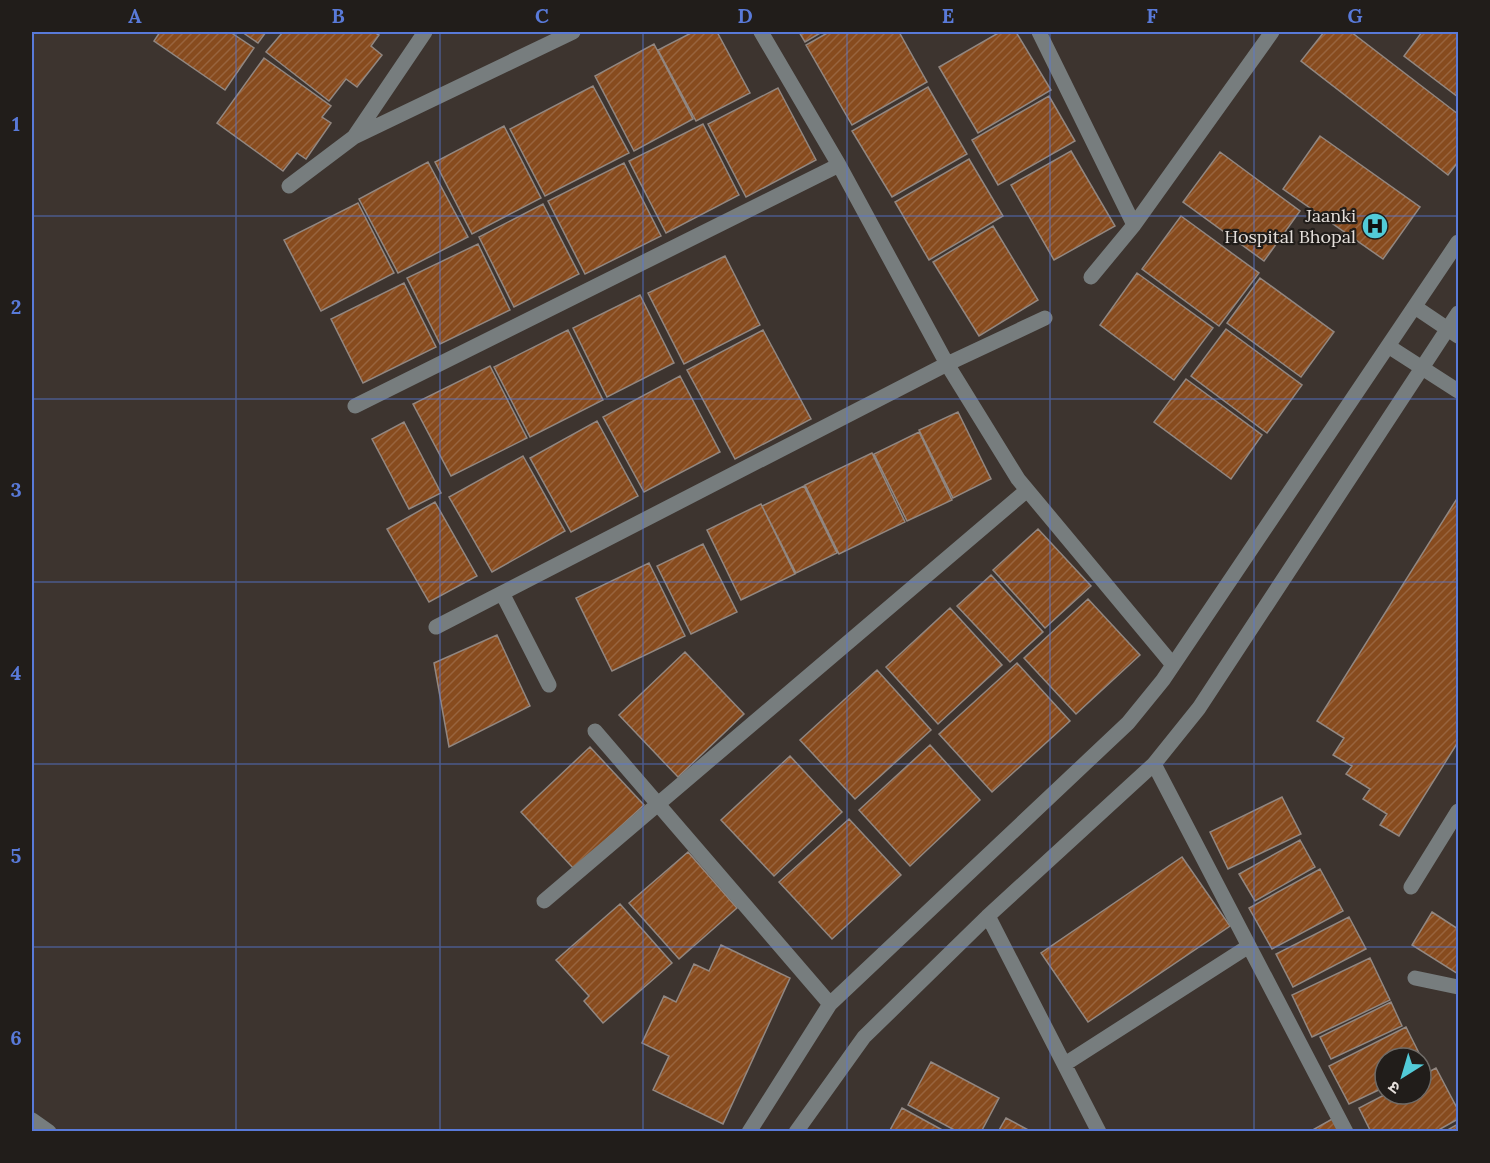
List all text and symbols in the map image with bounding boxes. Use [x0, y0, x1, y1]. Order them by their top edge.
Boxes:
text: A [128, 3, 142, 28]
text: B [331, 3, 345, 28]
text: C [535, 3, 549, 28]
text: D [737, 3, 753, 28]
text: E [942, 3, 954, 28]
text: F [1146, 3, 1158, 28]
text: G [1347, 3, 1363, 28]
text: 1 [12, 111, 20, 136]
place label: Jaanki Hospital Bhopal [1224, 204, 1356, 248]
hospital icon: Jaanki Hospital Bhopal [1360, 211, 1390, 241]
text: 2 [11, 294, 21, 319]
text: 3 [10, 477, 22, 502]
text: 4 [11, 660, 22, 685]
text: 5 [11, 843, 22, 868]
text: 6 [10, 1025, 22, 1050]
north arrow [1373, 1046, 1433, 1106]
text: उ [1384, 1077, 1404, 1099]

